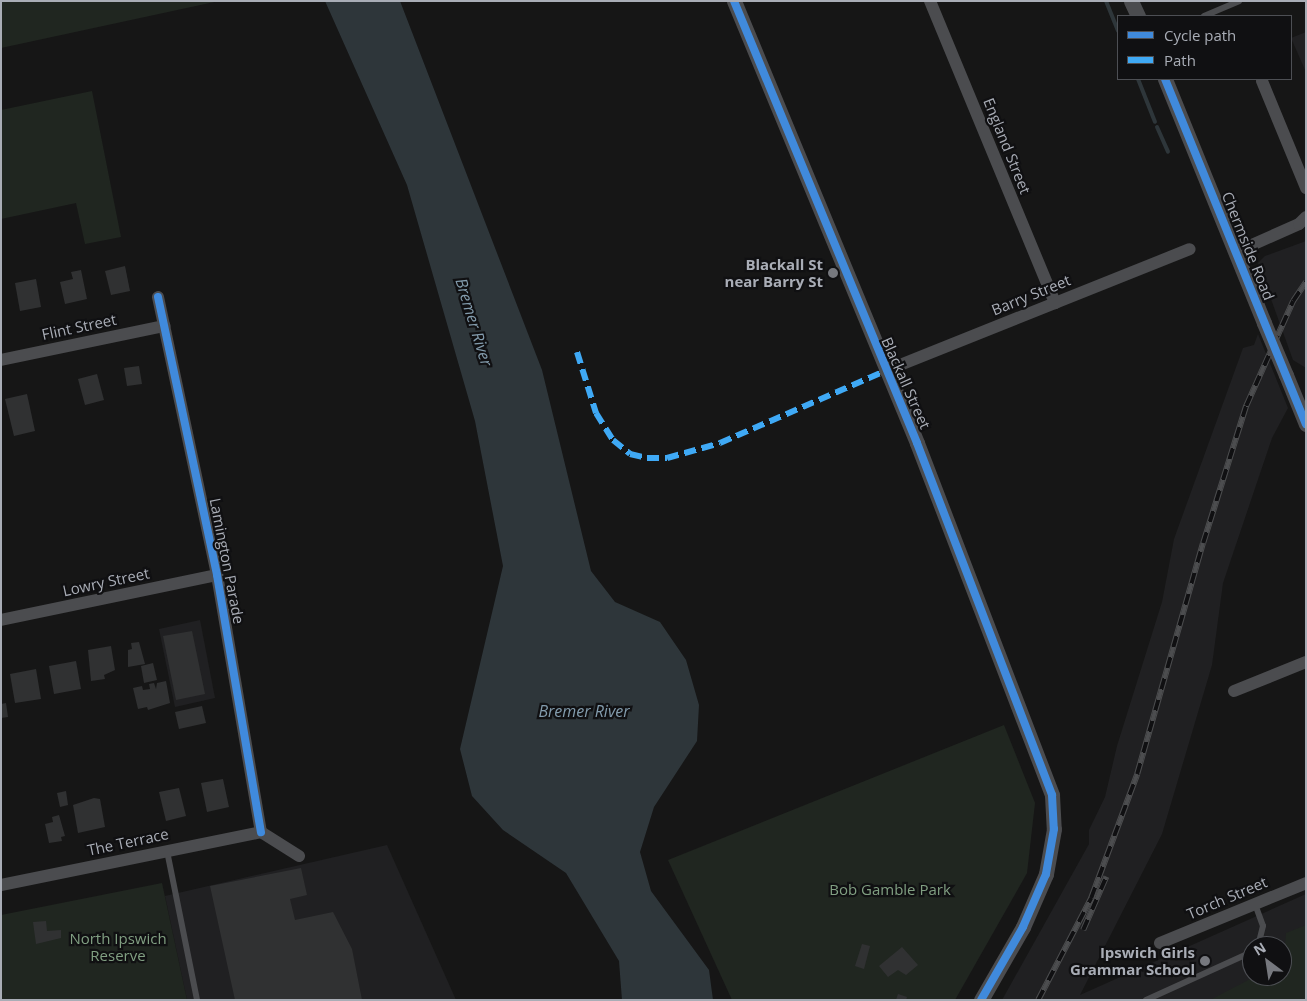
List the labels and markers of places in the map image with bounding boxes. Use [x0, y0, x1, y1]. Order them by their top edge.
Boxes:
place label: Blackall St near Barry St [725, 255, 823, 290]
marker: Blackall St near Barry St [827, 267, 839, 279]
place label: Ipswich Girls Grammar School [1070, 943, 1195, 978]
marker: Ipswich Girls Grammar School [1199, 955, 1211, 967]

